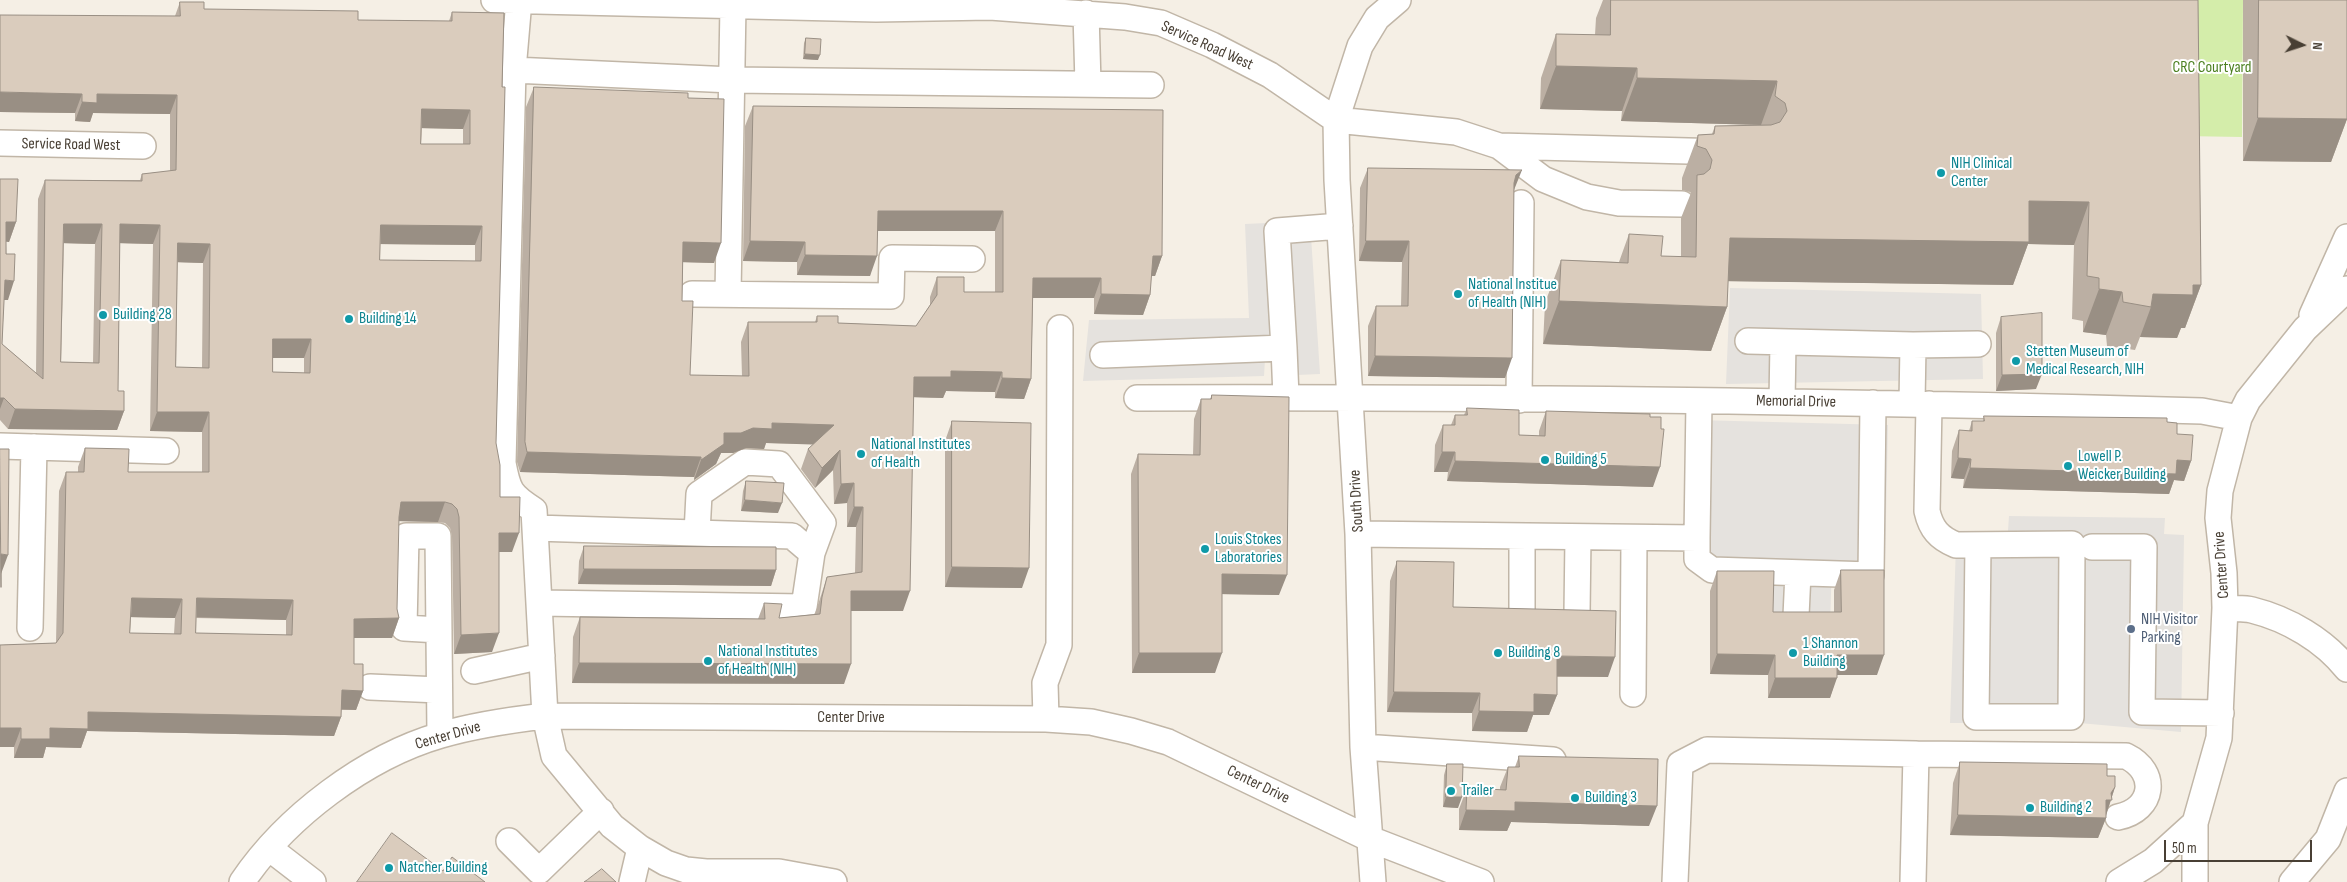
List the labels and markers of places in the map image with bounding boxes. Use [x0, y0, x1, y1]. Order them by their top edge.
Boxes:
place label: NIH Clinical Center [1951, 154, 2012, 192]
marker: NIH Clinical Center [1935, 167, 1947, 179]
place label: National Institue of Health (NIH) [1468, 275, 1557, 313]
marker: National Institue of Health (NIH) [1452, 288, 1464, 300]
place label: Building 28 [113, 305, 172, 325]
marker: Building 28 [97, 309, 109, 321]
place label: Building 14 [359, 309, 416, 329]
marker: Building 14 [343, 313, 355, 325]
place label: Stetten Museum of Medical Research, NIH [2026, 342, 2144, 380]
marker: Stetten Museum of Medical Research, NIH [2010, 355, 2022, 367]
place label: National Institutes of Health [871, 435, 971, 473]
place label: Lowell P. Weicker Building [2078, 447, 2166, 485]
marker: National Institutes of Health [855, 448, 867, 460]
place label: Building 5 [1555, 450, 1607, 470]
marker: Building 5 [1539, 454, 1551, 466]
marker: Lowell P. Weicker Building [2062, 460, 2074, 472]
place label: Louis Stokes Laboratories [1215, 530, 1282, 568]
marker: Louis Stokes Laboratories [1199, 543, 1211, 555]
place label: NIH Visitor Parking [2141, 610, 2198, 648]
marker: NIH Visitor Parking [2125, 623, 2137, 635]
place label: 1 Shannon Building [1803, 634, 1858, 672]
place label: National Institutes of Health (NIH) [718, 642, 818, 680]
place label: Building 8 [1508, 643, 1560, 663]
marker: Building 8 [1492, 647, 1504, 659]
marker: 1 Shannon Building [1787, 647, 1799, 659]
marker: National Institutes of Health (NIH) [702, 655, 714, 667]
place label: Trailer [1461, 781, 1494, 801]
marker: Trailer [1445, 785, 1457, 797]
place label: Building 3 [1585, 788, 1637, 808]
marker: Building 3 [1569, 792, 1581, 804]
place label: Building 2 [2040, 798, 2092, 818]
marker: Building 2 [2024, 802, 2036, 814]
place label: Natcher Building [399, 858, 488, 878]
marker: Natcher Building [383, 862, 395, 874]

